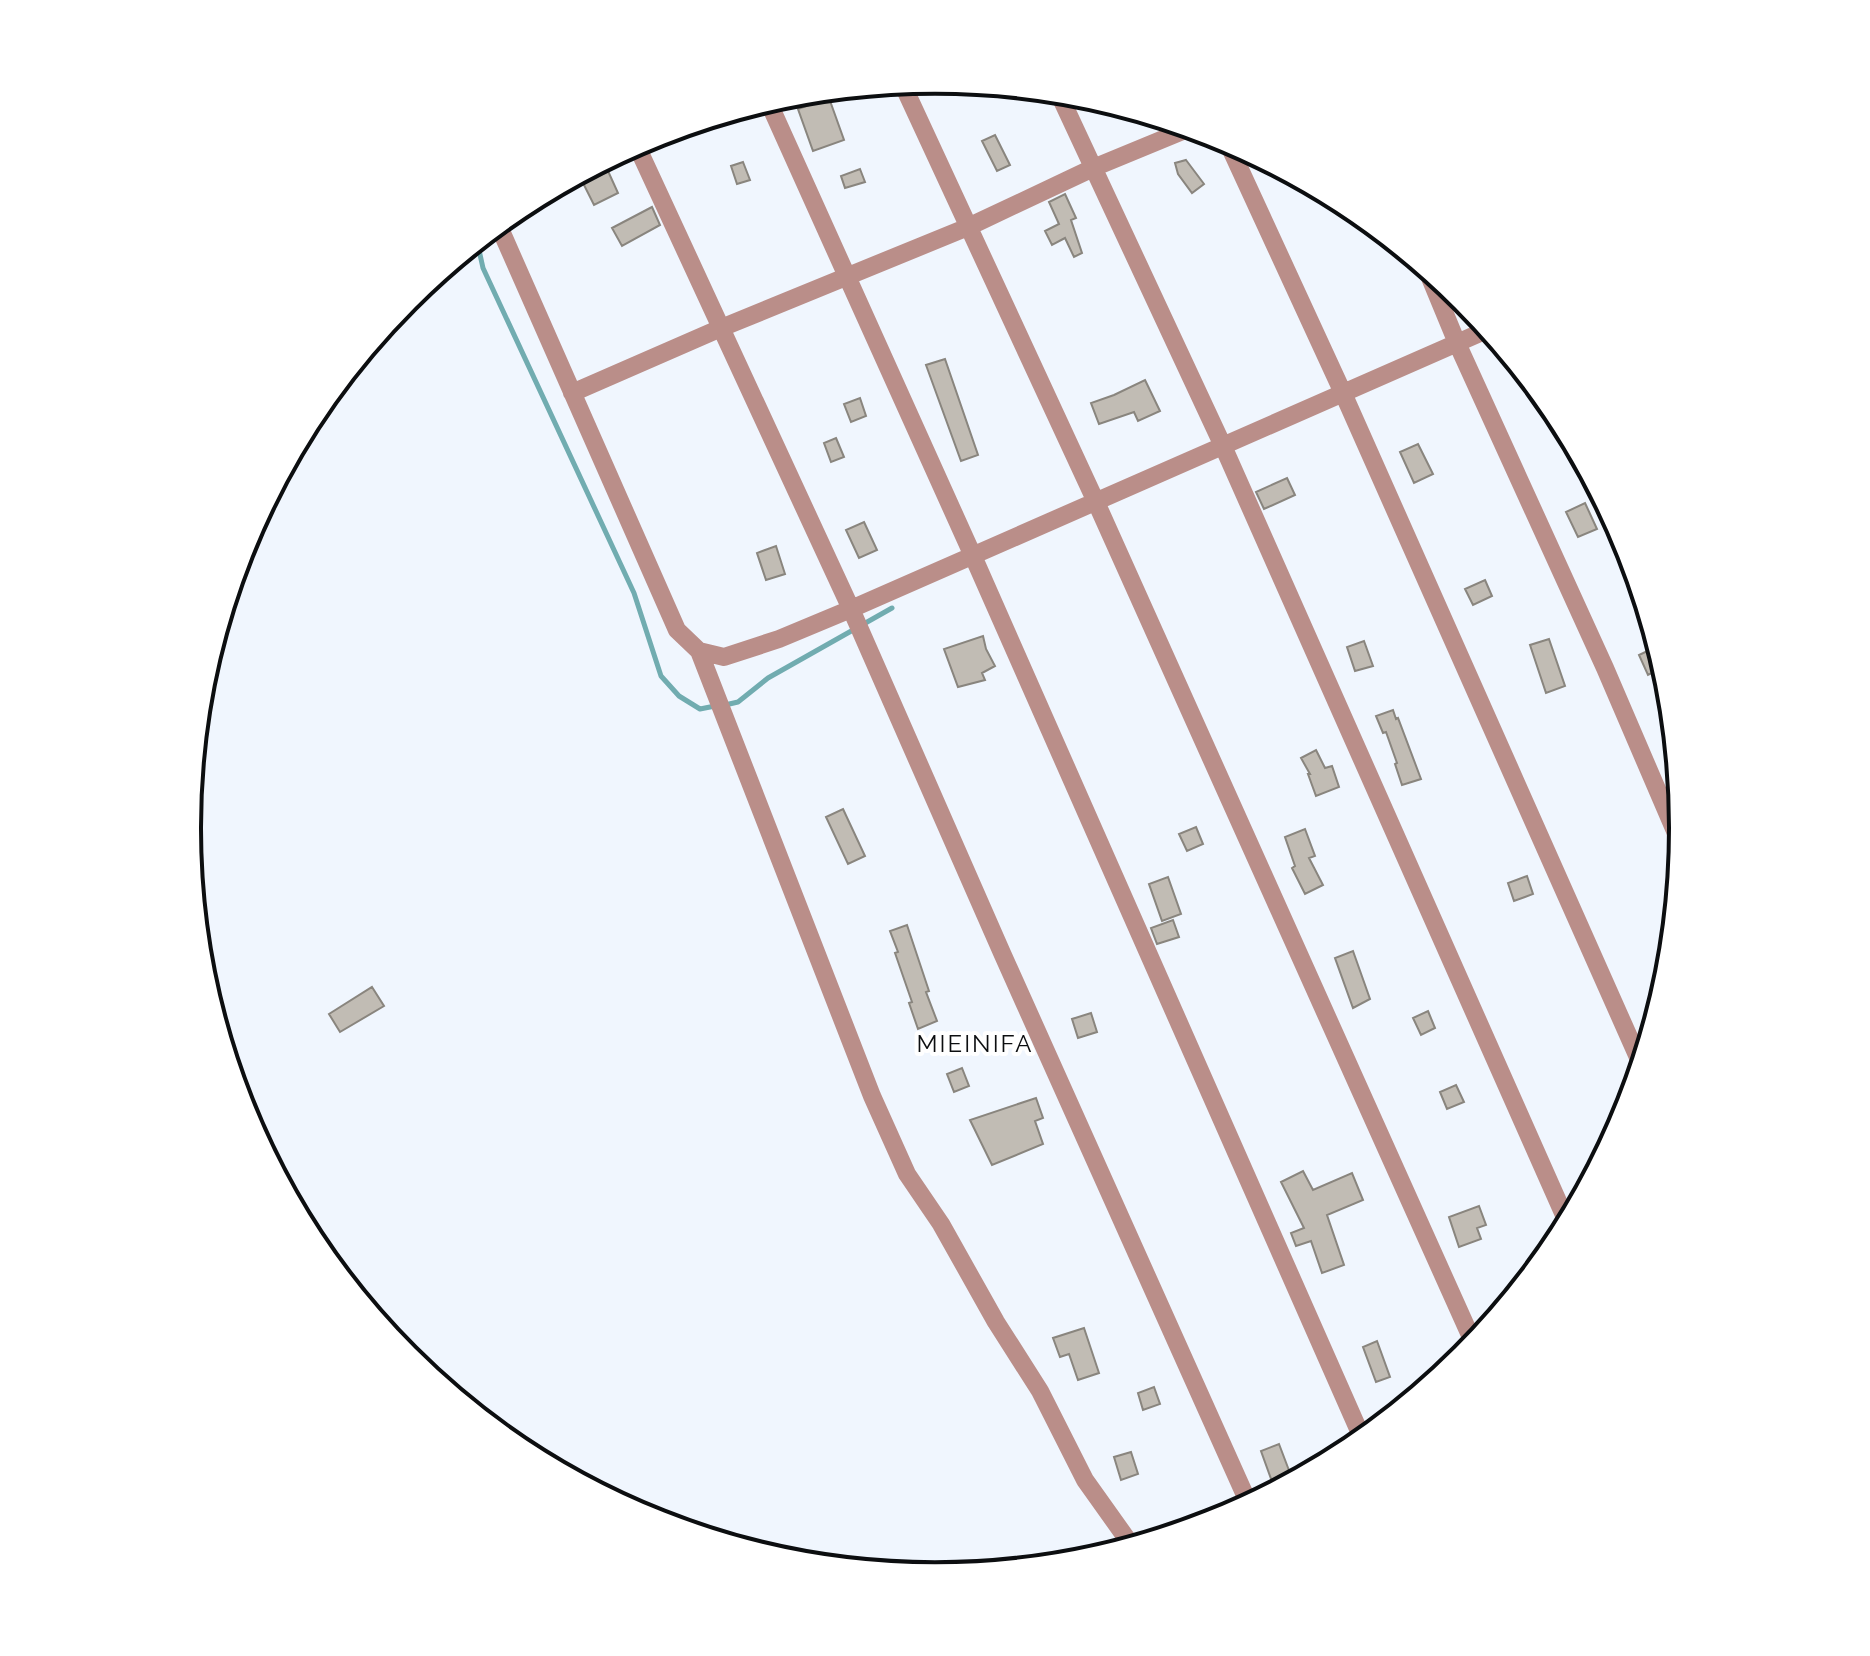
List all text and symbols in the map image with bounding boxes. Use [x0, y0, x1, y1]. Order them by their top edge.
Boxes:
district label: MIEINIFA [917, 1029, 1033, 1058]

